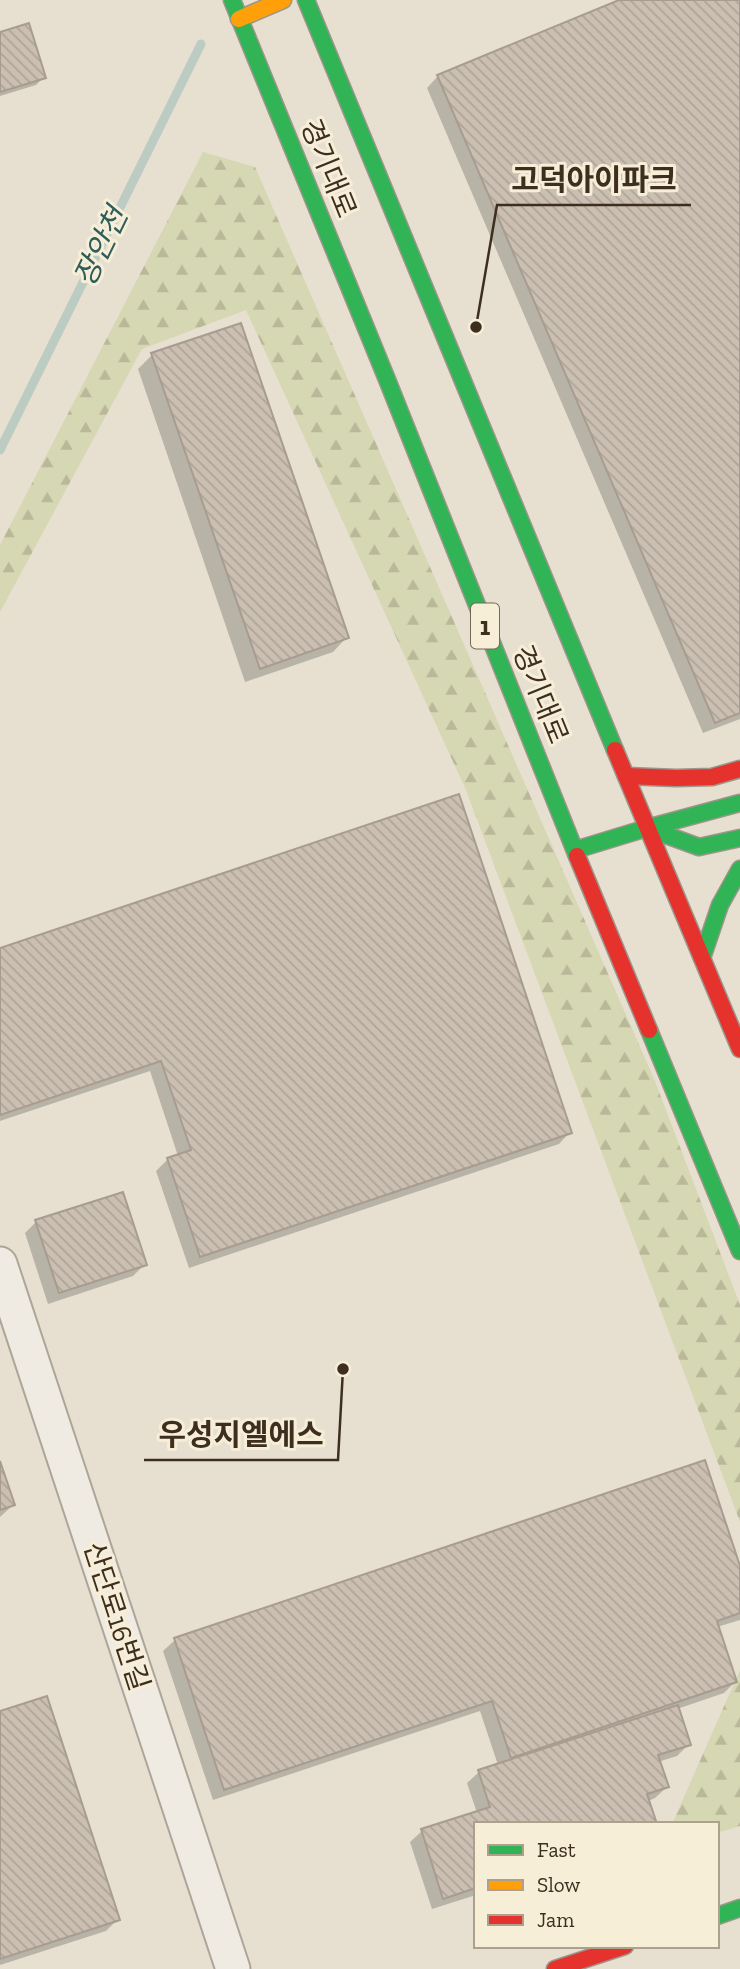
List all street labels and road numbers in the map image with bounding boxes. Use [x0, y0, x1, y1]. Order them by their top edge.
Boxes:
street label: 경기대로 [294, 114, 363, 222]
road number: 1 [471, 604, 499, 648]
street label: 경기대로 [506, 640, 575, 748]
street label: 산단로16번길 [77, 1538, 156, 1695]

